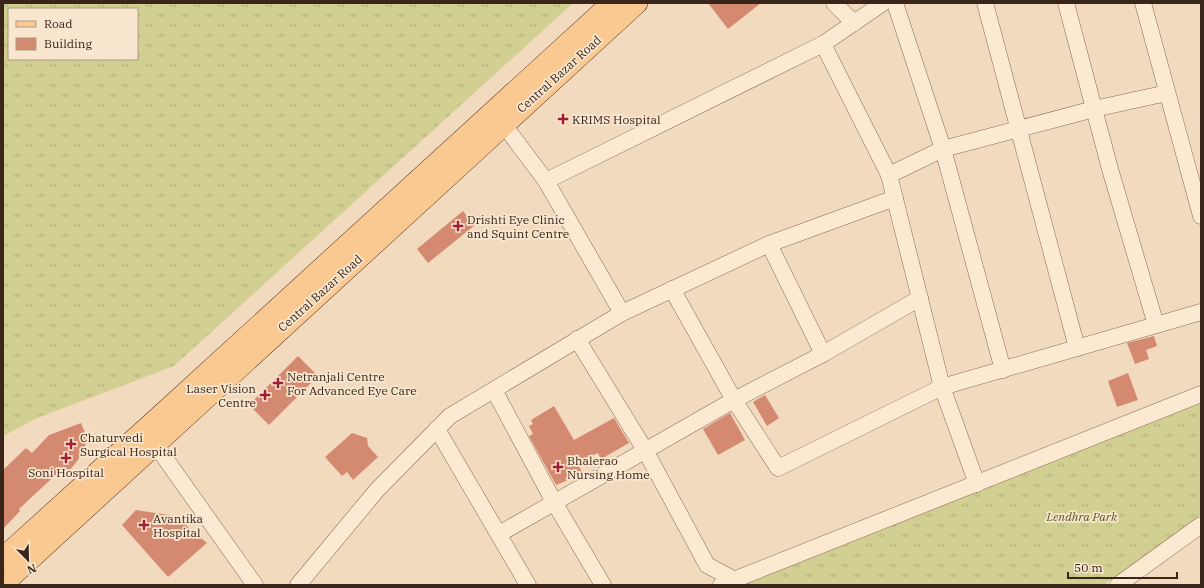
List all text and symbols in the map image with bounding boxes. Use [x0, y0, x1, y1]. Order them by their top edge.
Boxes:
legend [8, 8, 138, 60]
text: Road [44, 16, 73, 31]
street label: Central Bazar Road [514, 32, 604, 116]
text: Building [44, 36, 92, 51]
place label: KRIMS Hospital [572, 112, 661, 127]
marker: KRIMS Hospital [557, 113, 569, 125]
place label: Drishti Eye Clinic and Squint Centre [467, 212, 569, 241]
marker: Drishti Eye Clinic and Squint Centre [452, 220, 464, 232]
street label: Central Bazar Road [275, 251, 365, 335]
place label: Netranjali Centre For Advanced Eye Care [287, 369, 417, 398]
marker: Netranjali Centre For Advanced Eye Care [272, 377, 284, 389]
place label: Laser Vision Centre [186, 381, 256, 410]
marker: Laser Vision Centre [259, 389, 271, 401]
place label: Chaturvedi Surgical Hospital [80, 430, 177, 459]
marker: Chaturvedi Surgical Hospital [65, 438, 77, 450]
marker: Soni Hospital [60, 452, 72, 464]
place label: Bhalerao Nursing Home [567, 453, 650, 482]
marker: Bhalerao Nursing Home [552, 461, 564, 473]
place label: Soni Hospital [28, 465, 104, 480]
park label: Lendhra Park [1046, 509, 1118, 524]
place label: Avantika Hospital [153, 511, 203, 540]
marker: Avantika Hospital [138, 519, 150, 531]
north arrow [8, 540, 48, 580]
scale bar [1068, 554, 1177, 580]
text: 50 m [1074, 560, 1103, 575]
text: N [25, 561, 39, 577]

